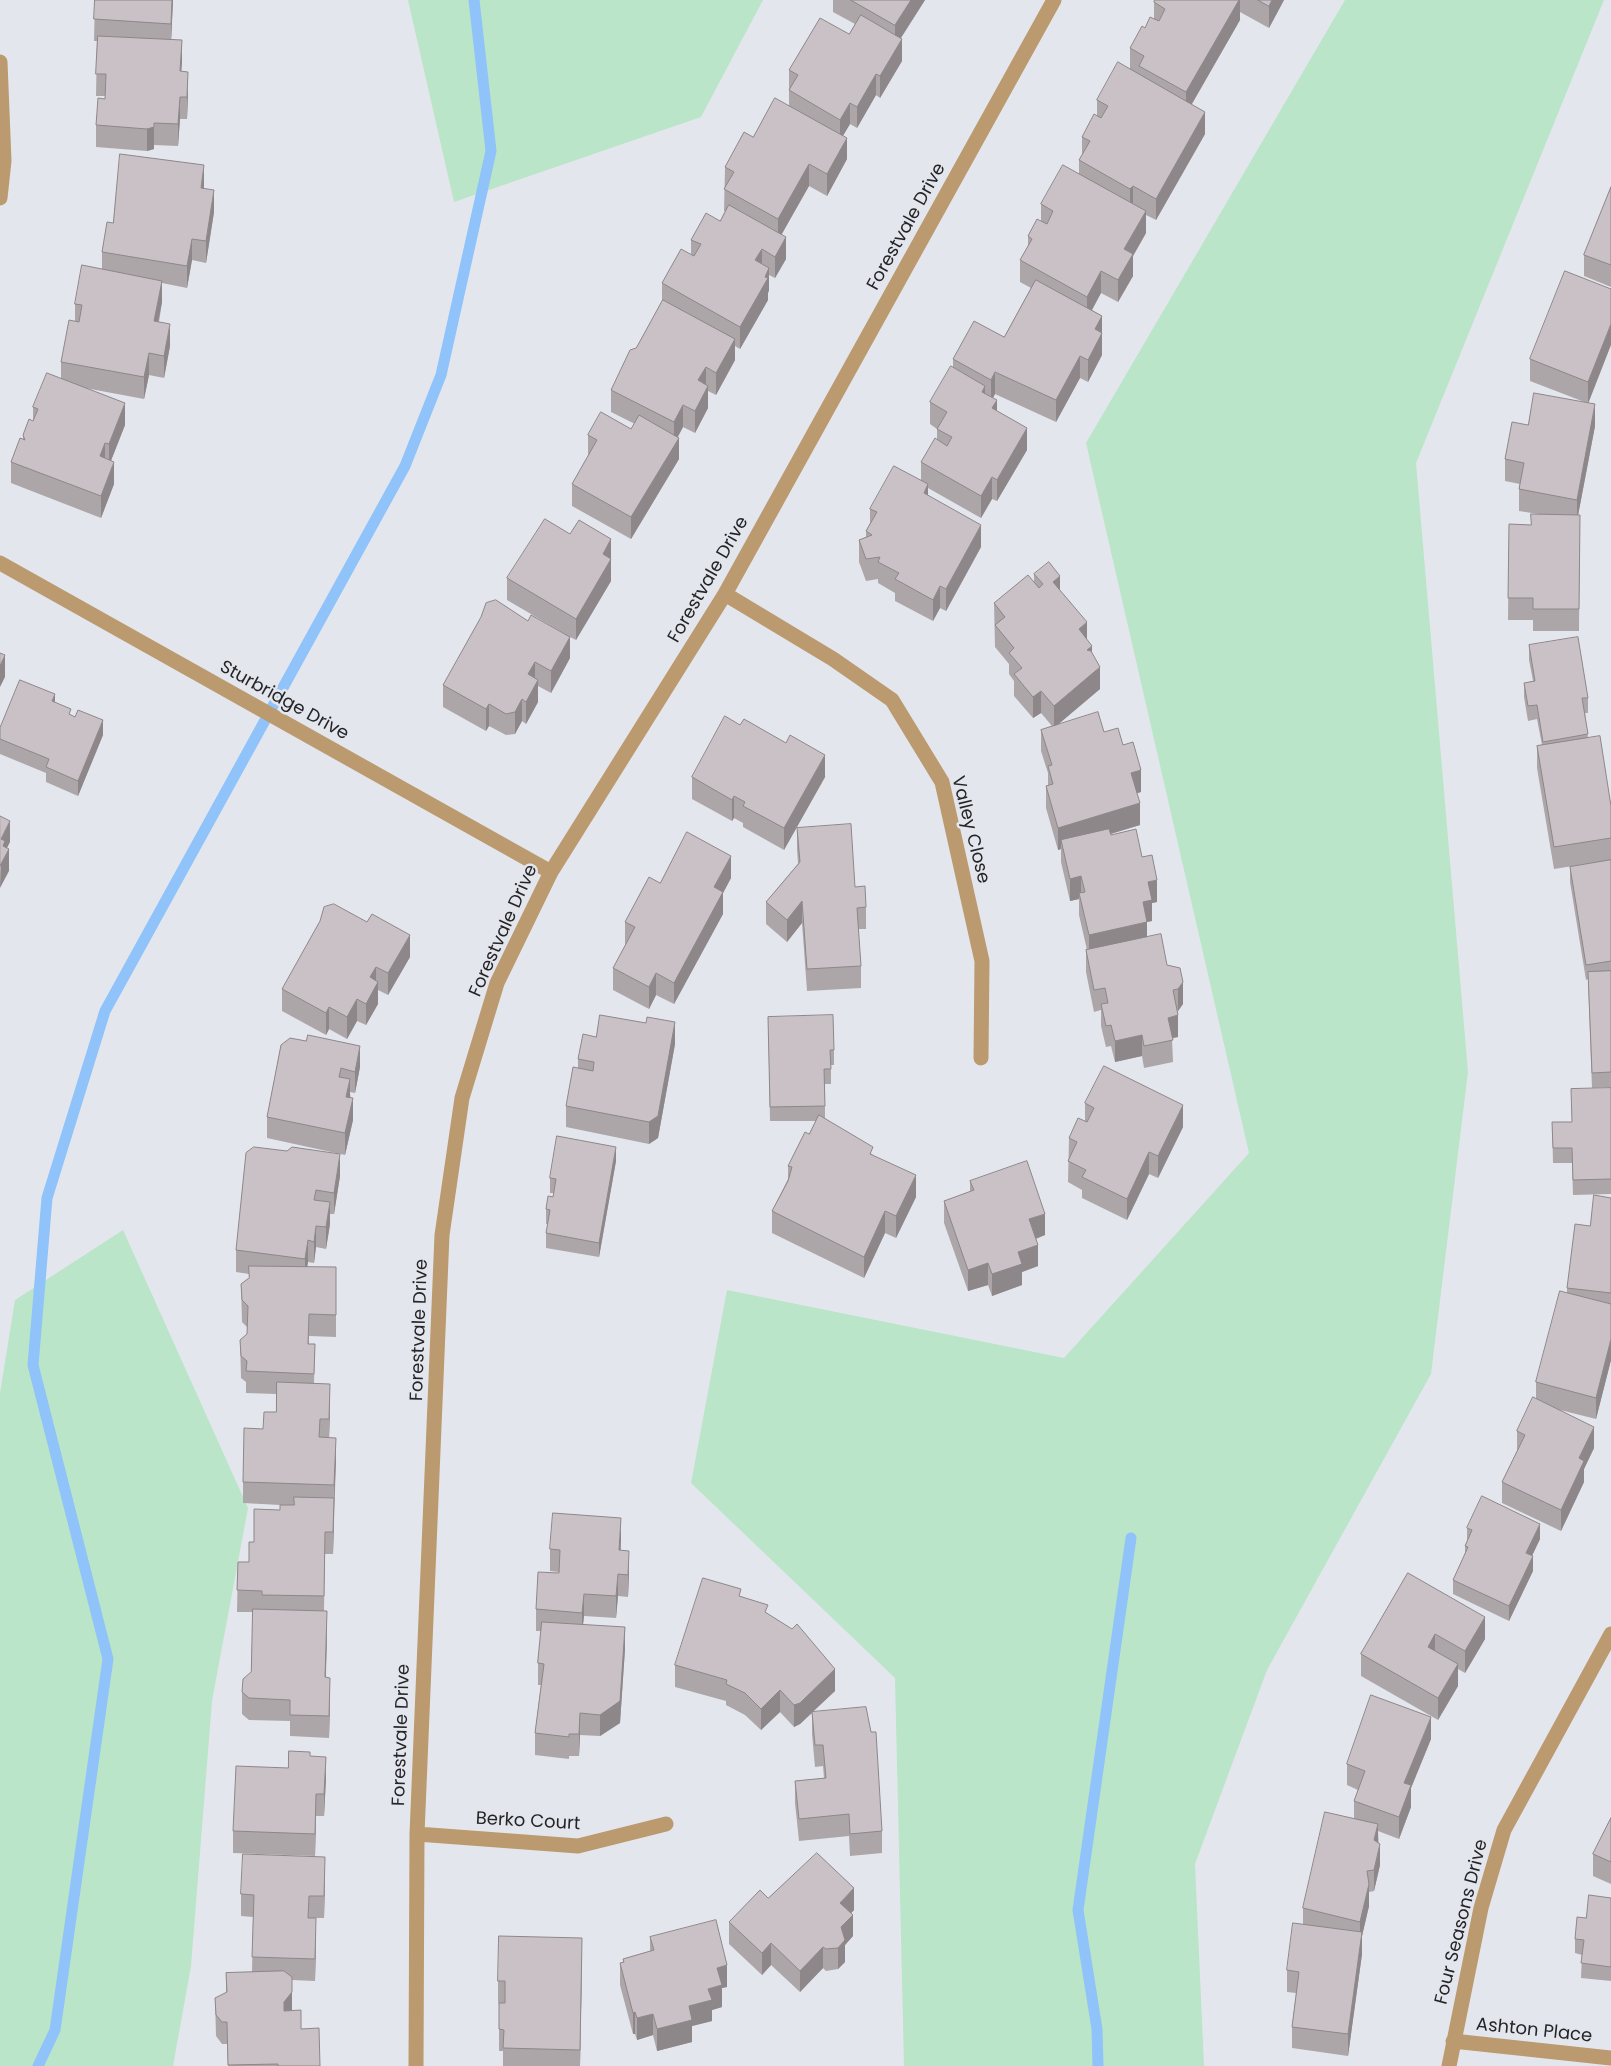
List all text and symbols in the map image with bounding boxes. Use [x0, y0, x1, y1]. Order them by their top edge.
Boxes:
street label: Forestvale Drive [863, 160, 951, 294]
street label: Forestvale Drive [664, 513, 754, 647]
street label: Sturbridge Drive [216, 657, 352, 745]
street label: Valley Close [946, 774, 994, 886]
street label: Forestvale Drive [465, 862, 543, 1000]
street label: Forestvale Drive [407, 1259, 433, 1401]
street label: Forestvale Drive [389, 1664, 415, 1806]
street label: Berko Court [475, 1808, 581, 1836]
street label: Four Seasons Drive [1431, 1837, 1493, 2007]
street label: Ashton Place [1475, 2014, 1593, 2048]

